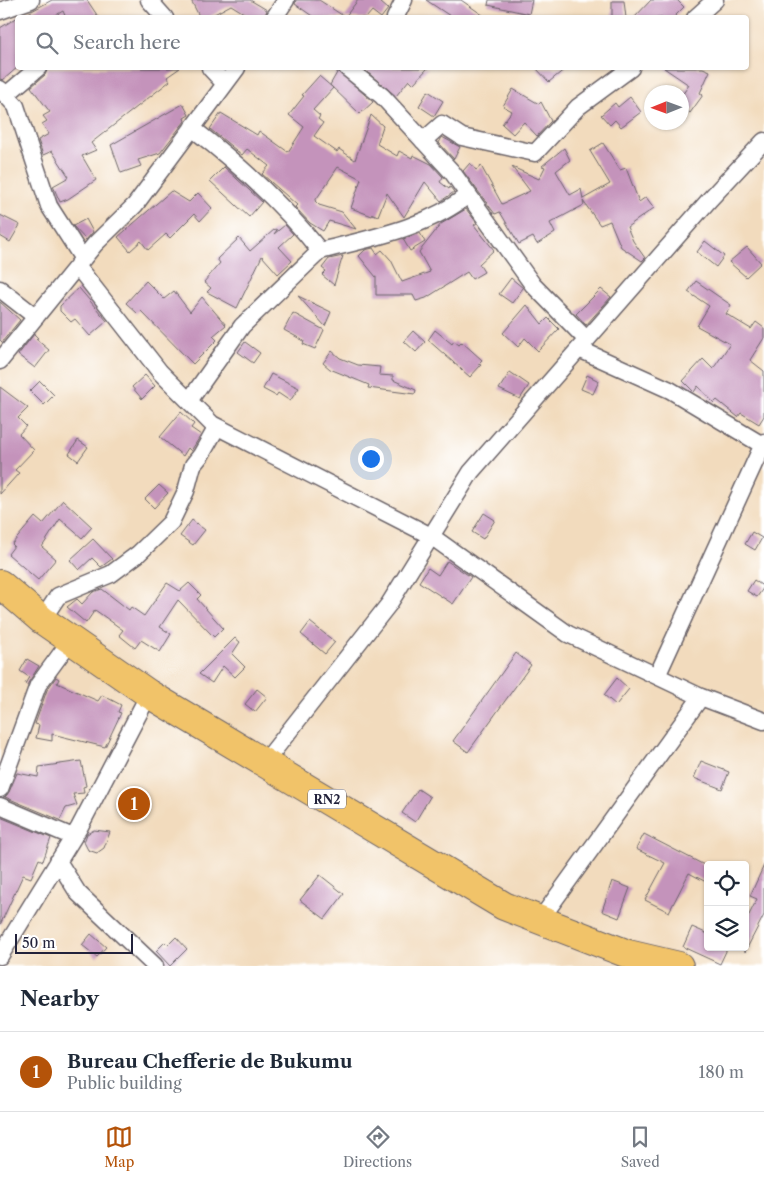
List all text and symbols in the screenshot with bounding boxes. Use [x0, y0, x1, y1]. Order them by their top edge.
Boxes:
search box [15, 15, 749, 70]
icon: search [33, 29, 61, 57]
text: Search here [73, 31, 181, 54]
north arrow [644, 85, 689, 130]
your location [358, 446, 384, 472]
pin: 1 [118, 785, 150, 823]
road number: RN2 [308, 790, 346, 809]
map controls [704, 861, 749, 951]
button: locate [704, 861, 749, 906]
button: layers [704, 906, 749, 951]
scale bar [15, 931, 132, 954]
text: 50 m [22, 934, 55, 952]
text: Nearby [20, 986, 99, 1011]
text: Bureau Chefferie de Bukumu [67, 1050, 353, 1073]
text: 1 [32, 1062, 40, 1082]
text: 180 m [698, 1062, 744, 1082]
text: Public building [67, 1073, 182, 1093]
tab: Map [104, 1123, 134, 1171]
tab: Directions [343, 1123, 412, 1171]
tab: Saved [621, 1123, 660, 1171]

